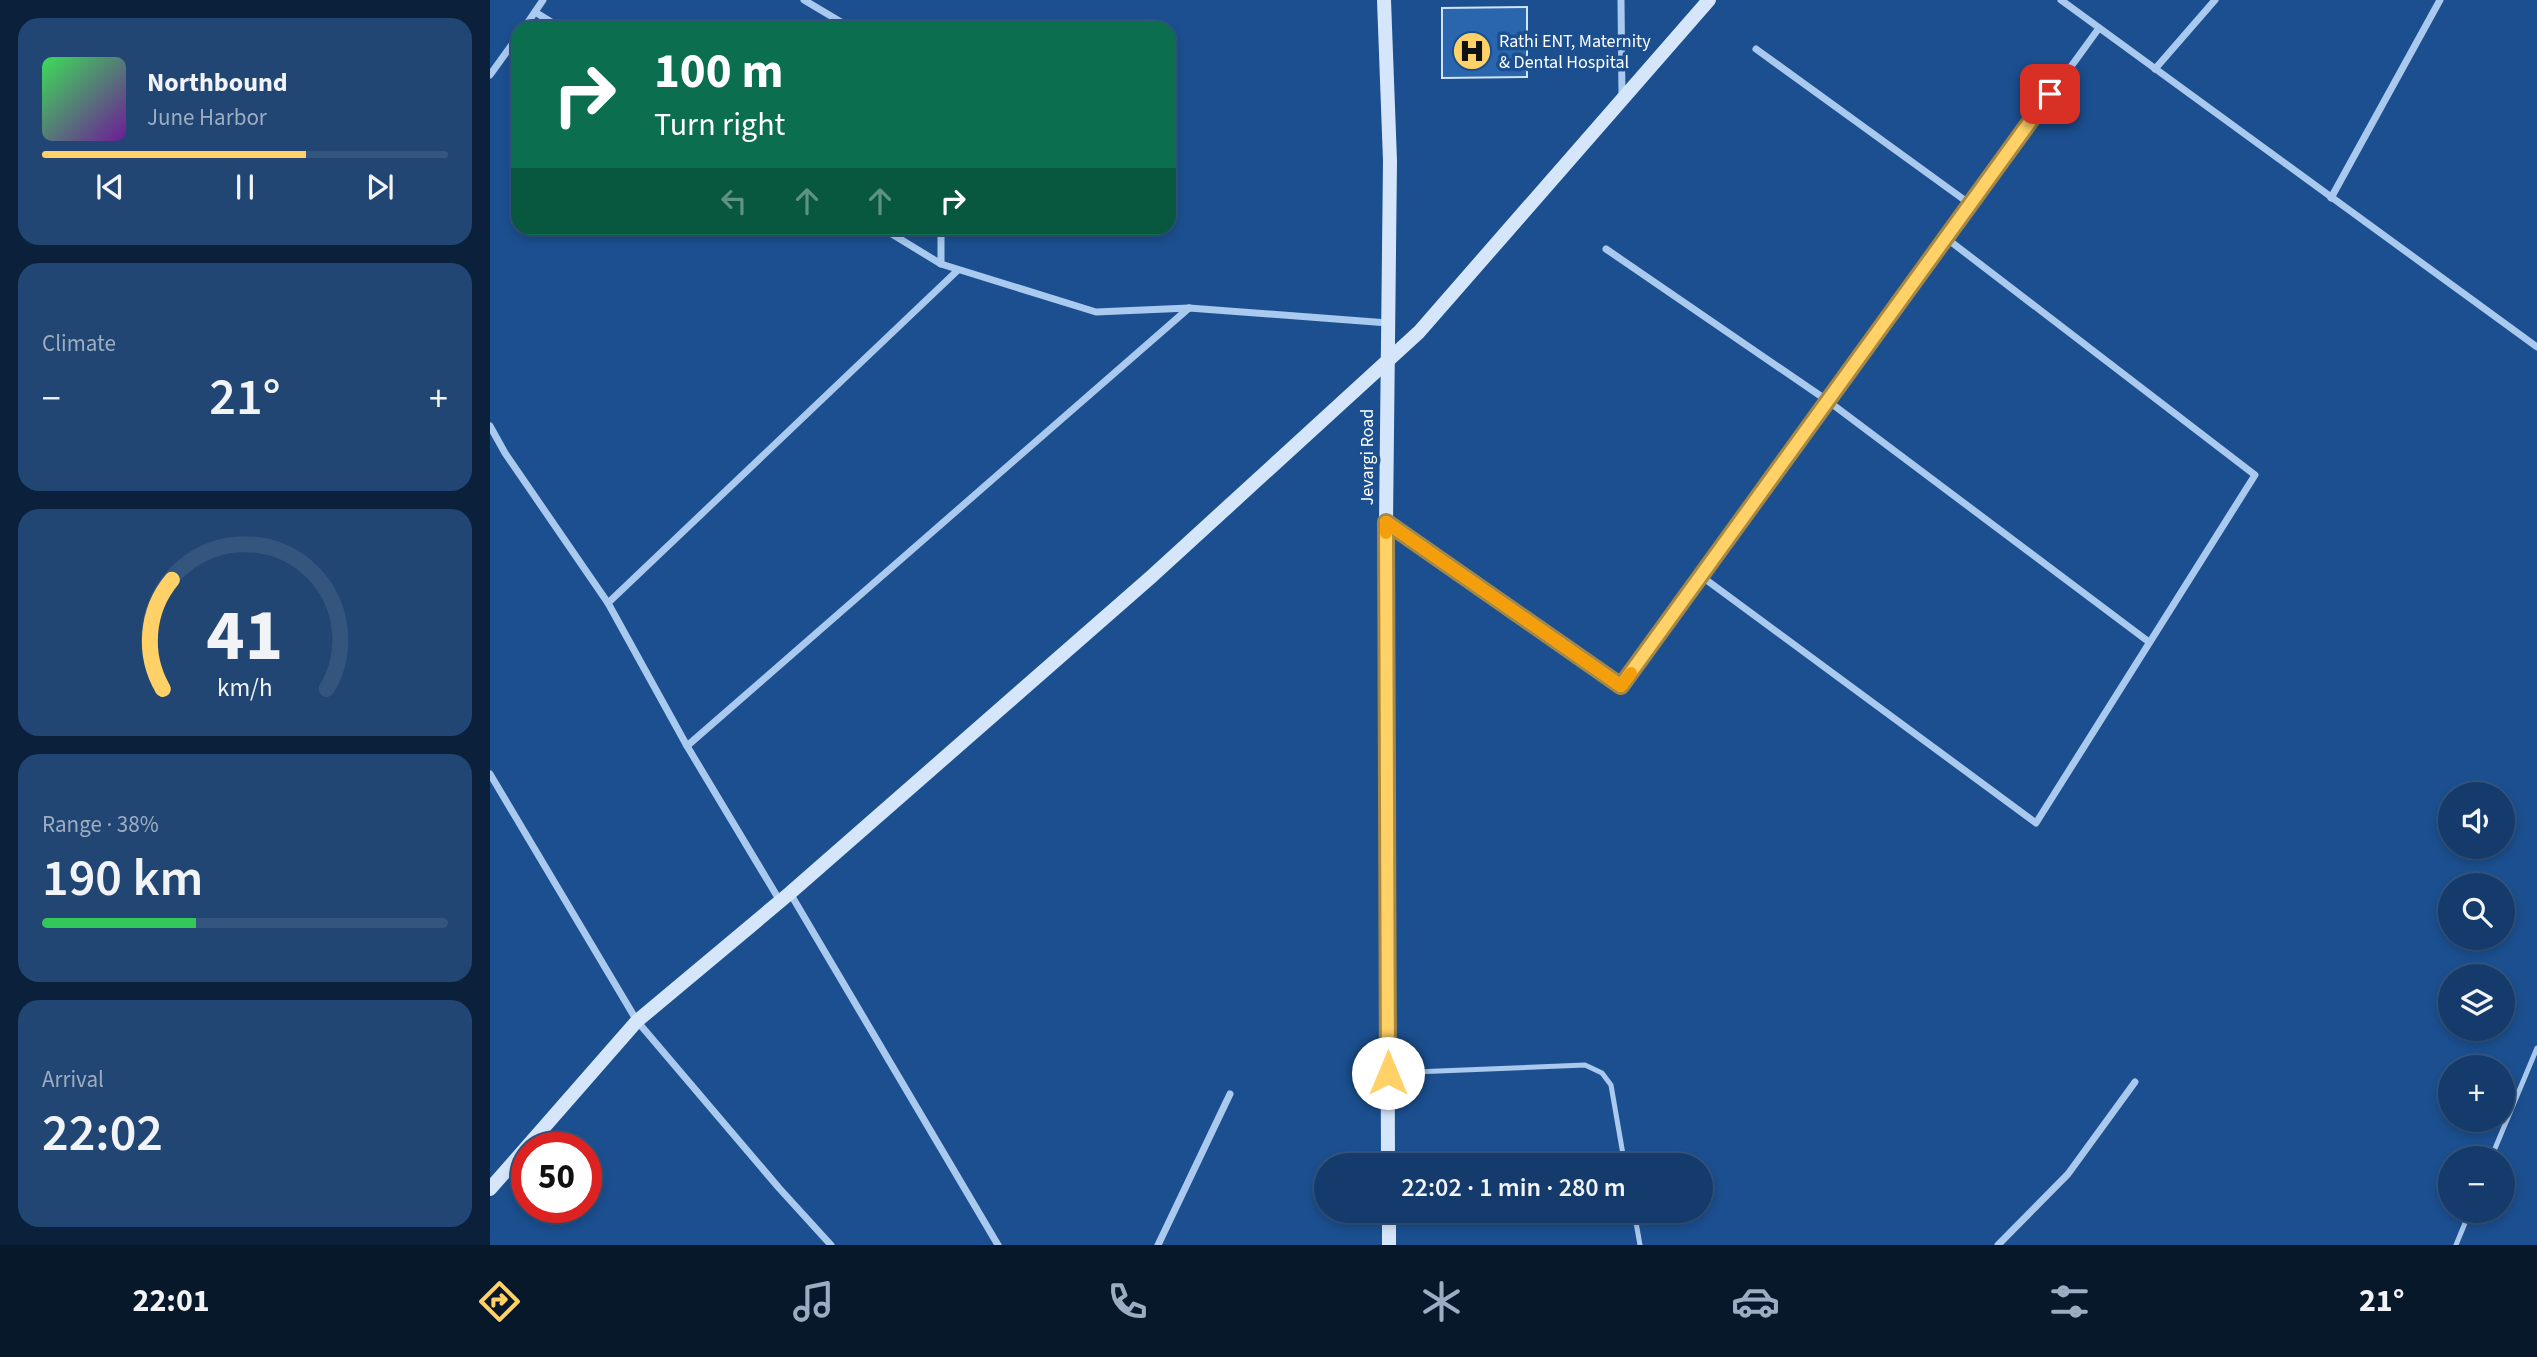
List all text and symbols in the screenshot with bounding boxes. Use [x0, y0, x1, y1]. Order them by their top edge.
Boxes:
place label: Rathi ENT, Maternity & Dental Hospital [1499, 29, 1651, 75]
hospital icon: Rathi ENT, Maternity & Dental Hospital [1451, 30, 1493, 72]
text: 100 m [654, 37, 783, 107]
icon: right [539, 49, 630, 140]
text: Northbound [147, 64, 288, 101]
pin [2020, 64, 2080, 124]
icon: arrive [2031, 75, 2069, 113]
text: June Harbor [147, 101, 267, 134]
text: Turn right [654, 102, 785, 148]
icon: previous [91, 168, 129, 206]
icon: pause [226, 168, 264, 206]
icon: next [361, 168, 399, 206]
icon: left [715, 182, 753, 220]
icon: ahead [788, 182, 826, 220]
icon: ahead [861, 182, 899, 220]
icon: right [934, 182, 972, 220]
text: Climate [42, 327, 116, 360]
text: 21° [209, 361, 281, 435]
text: − [42, 372, 61, 426]
text: + [429, 372, 448, 426]
street label: Jevargi Road [1355, 409, 1380, 505]
text: 41 [207, 584, 283, 688]
text: km/h [217, 669, 273, 705]
map controls [2438, 782, 2515, 1223]
button: sound [2438, 782, 2515, 859]
text: Range · 38% [42, 808, 159, 841]
text: 190 km [42, 842, 203, 916]
button: search [2438, 873, 2515, 950]
button: layers [2438, 964, 2515, 1041]
position arrow [1351, 1036, 1425, 1110]
button: + [2438, 1055, 2515, 1132]
text: Arrival [42, 1063, 104, 1096]
text: 22:02 [42, 1097, 163, 1171]
speed limit sign: 50 [511, 1132, 602, 1223]
button: − [2438, 1146, 2515, 1223]
text: 22:02 · 1 min · 280 m [1401, 1169, 1626, 1206]
icon: directions [475, 1277, 524, 1326]
icon: music [789, 1277, 838, 1326]
icon: phone [1103, 1277, 1152, 1326]
icon: climate [1417, 1277, 1466, 1326]
icon: car [1731, 1277, 1780, 1326]
icon: filters [2045, 1277, 2094, 1326]
text: 22:01 [133, 1278, 210, 1324]
text: 21° [2359, 1278, 2404, 1324]

